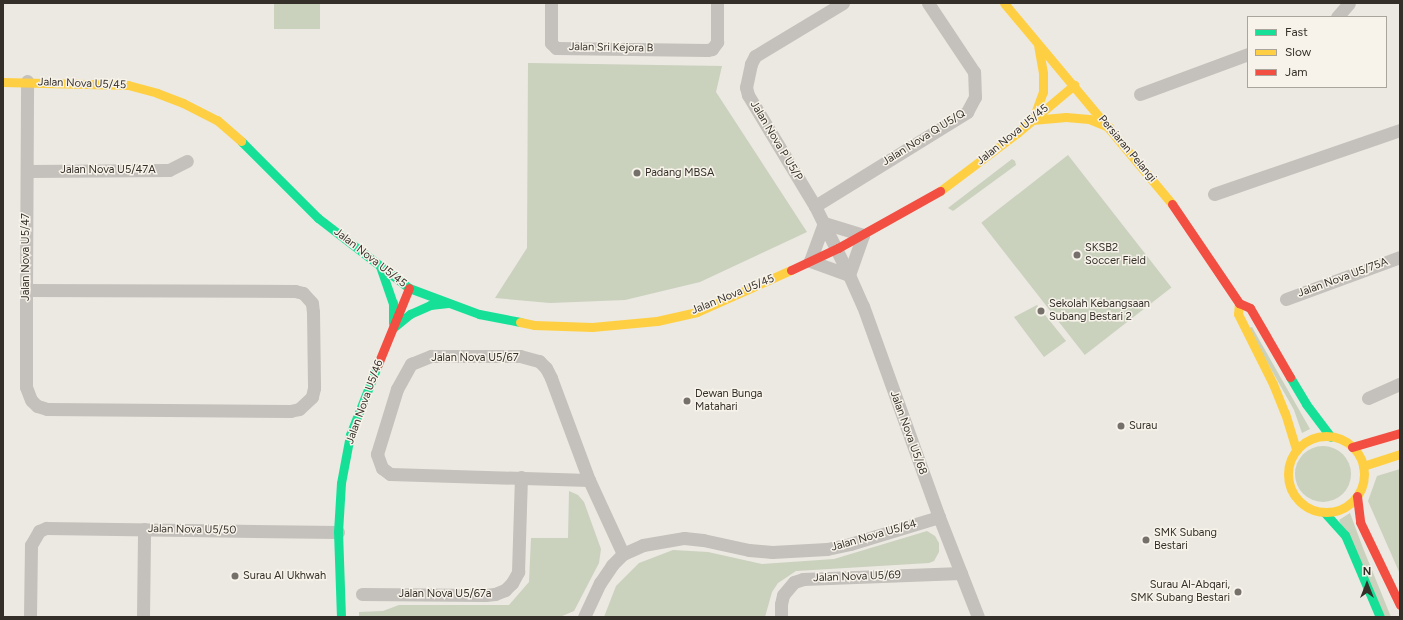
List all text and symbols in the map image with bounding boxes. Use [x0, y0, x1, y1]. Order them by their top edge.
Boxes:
legend [1247, 16, 1387, 88]
text: Fast [1285, 25, 1308, 39]
street label: Jalan Sri Kejora B [569, 41, 653, 55]
text: Slow [1285, 45, 1311, 59]
text: Jam [1285, 65, 1308, 79]
street label: Jalan Nova U5/45 [38, 76, 126, 92]
street label: Jalan Nova P U5/P [747, 99, 805, 183]
street label: Jalan Nova U5/45 [975, 102, 1051, 168]
street label: Jalan Nova Q U5/Q [880, 107, 968, 169]
street label: Persiaran Pelangi [1095, 113, 1159, 185]
street label: Jalan Nova U5/47A [60, 163, 156, 177]
place label: Padang MBSA [645, 166, 714, 180]
marker: Padang MBSA [632, 168, 642, 178]
street label: Jalan Nova U5/47 [19, 213, 33, 301]
street label: Jalan Nova U5/45 [331, 226, 409, 290]
place label: SKSB2 Soccer Field [1085, 242, 1146, 268]
marker: SKSB2 Soccer Field [1072, 250, 1082, 260]
street label: Jalan Nova U5/75A [1296, 256, 1390, 300]
street label: Jalan Nova U5/45 [690, 272, 776, 318]
place label: Sekolah Kebangsaan Subang Bestari 2 [1049, 298, 1150, 324]
marker: Sekolah Kebangsaan Subang Bestari 2 [1036, 306, 1046, 316]
street label: Jalan Nova U5/67 [431, 351, 519, 365]
street label: Jalan Nova U5/46 [344, 358, 386, 446]
place label: Dewan Bunga Matahari [695, 388, 762, 414]
street label: Jalan Nova U5/68 [887, 389, 929, 477]
marker: Dewan Bunga Matahari [682, 396, 692, 406]
place label: Surau [1129, 419, 1157, 433]
marker: Surau [1116, 421, 1126, 431]
street label: Jalan Nova U5/64 [830, 517, 918, 555]
street label: Jalan Nova U5/50 [148, 523, 236, 537]
place label: SMK Subang Bestari [1154, 527, 1217, 553]
marker: SMK Subang Bestari [1141, 535, 1151, 545]
north arrow [1347, 564, 1387, 604]
text: N [1363, 565, 1371, 578]
place label: Surau Al Ukhwah [243, 569, 326, 583]
street label: Jalan Nova U5/69 [813, 569, 901, 585]
marker: Surau Al Ukhwah [230, 571, 240, 581]
place label: Surau Al-Abqari, SMK Subang Bestari [1130, 579, 1230, 605]
street label: Jalan Nova U5/67a [399, 587, 491, 601]
marker: Surau Al-Abqari, SMK Subang Bestari [1233, 587, 1243, 597]

